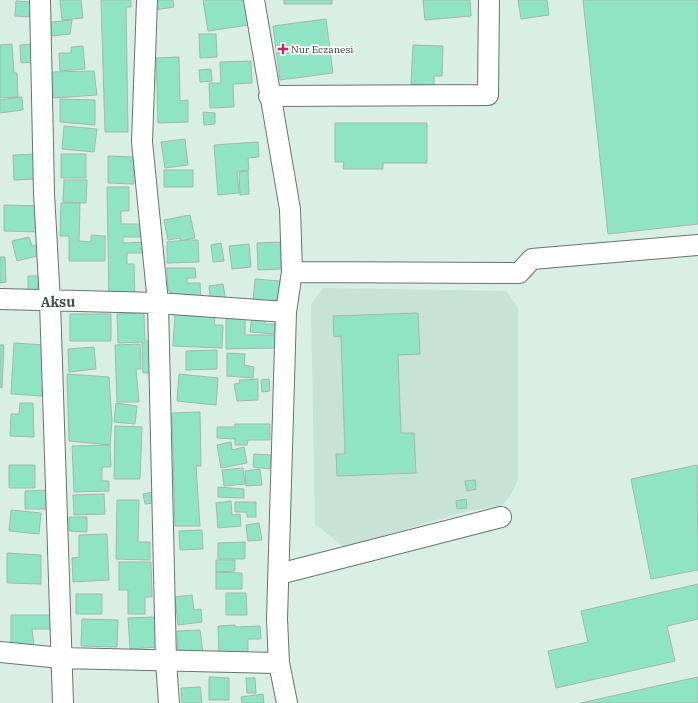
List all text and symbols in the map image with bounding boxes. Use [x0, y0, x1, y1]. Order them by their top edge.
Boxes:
place label: Nur Eczanesi [291, 43, 354, 56]
marker: Nur Eczanesi [278, 44, 288, 54]
district label: Aksu [41, 293, 75, 311]

